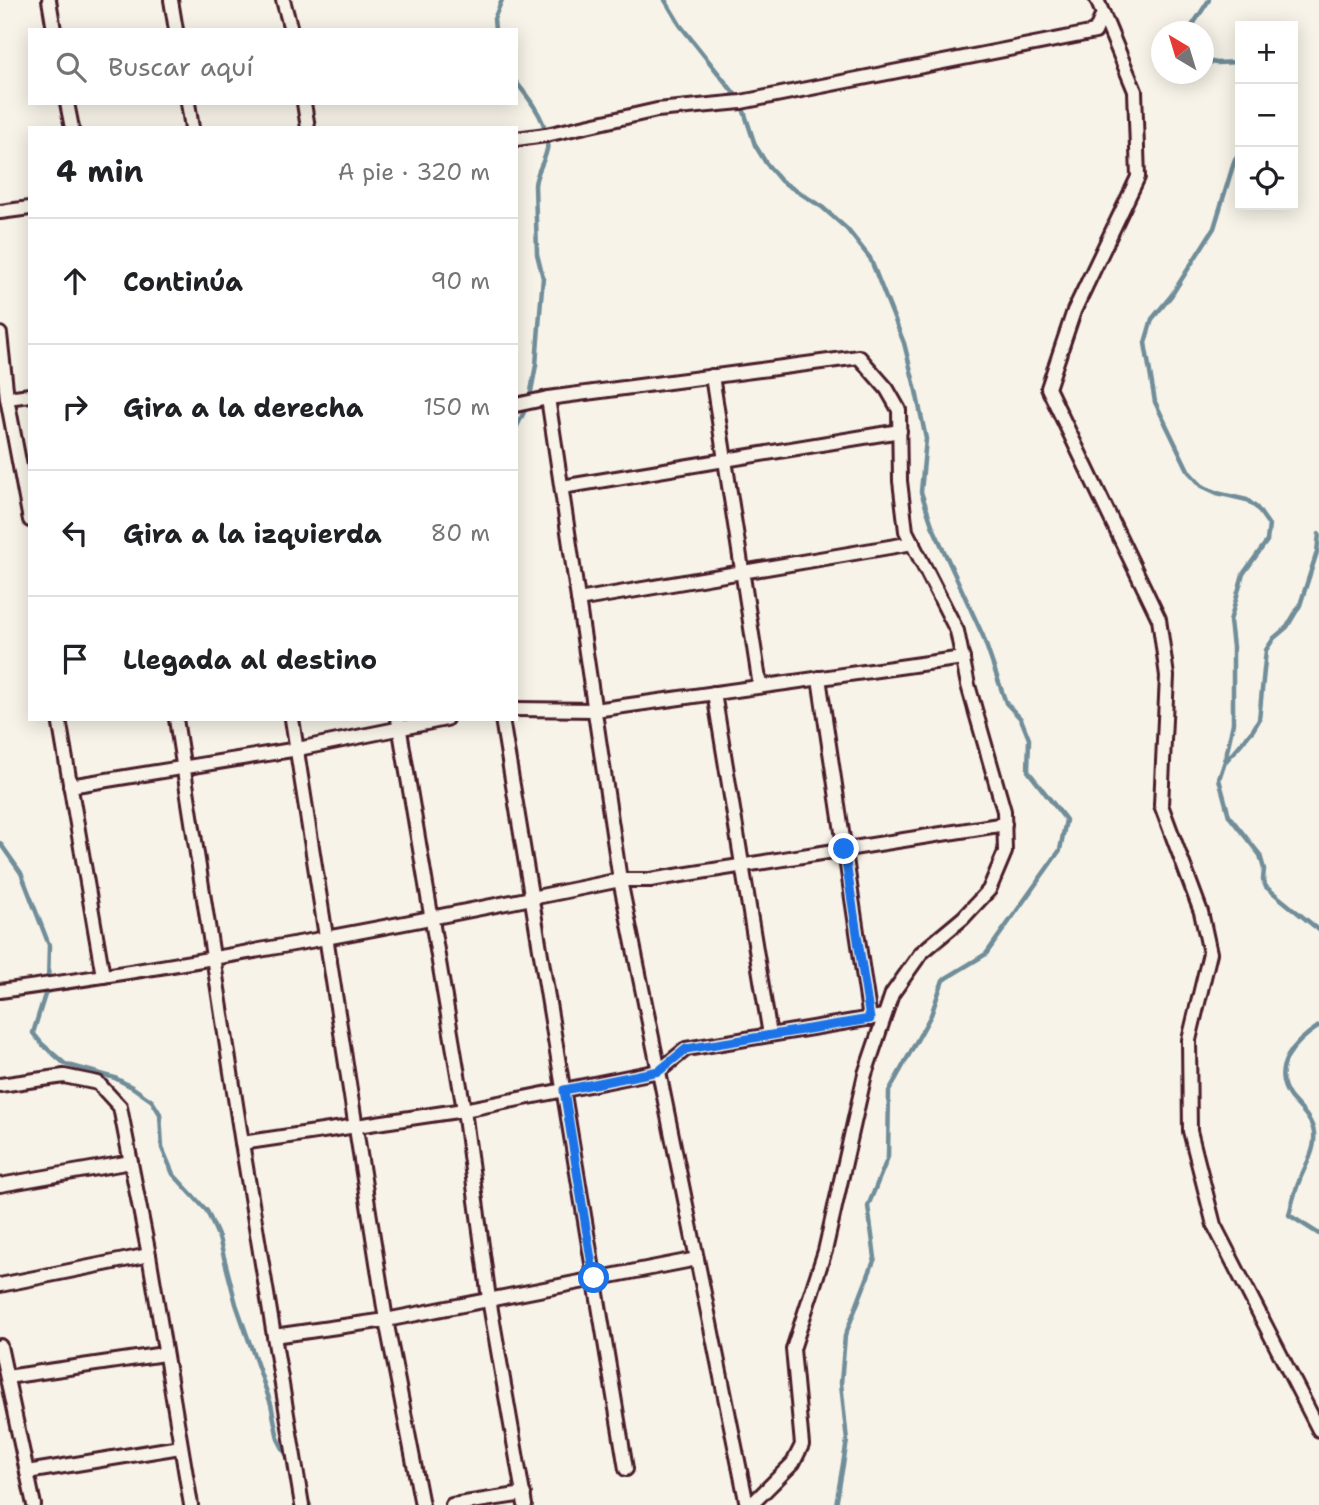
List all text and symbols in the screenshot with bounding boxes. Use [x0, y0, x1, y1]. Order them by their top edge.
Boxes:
north arrow [1151, 21, 1214, 84]
map controls [1235, 21, 1298, 210]
button: + [1235, 21, 1298, 84]
search box [28, 28, 518, 105]
icon: search [52, 48, 90, 86]
text: Buscar aquí [108, 49, 254, 84]
button: − [1235, 84, 1298, 147]
button: locate [1235, 147, 1298, 210]
text: 4 min [56, 151, 143, 192]
text: A pie · 320 m [338, 157, 490, 187]
icon: ahead [56, 262, 94, 300]
text: Continúa [123, 264, 243, 299]
text: 90 m [430, 266, 490, 296]
icon: right [56, 388, 94, 426]
text: Gira a la derecha [123, 390, 364, 425]
text: 150 m [423, 392, 490, 422]
icon: left [56, 514, 94, 552]
text: Gira a la izquierda [123, 516, 382, 551]
text: 80 m [431, 518, 490, 548]
icon: arrive [56, 640, 94, 678]
text: Llegada al destino [123, 642, 377, 677]
route end [828, 833, 859, 864]
route start [578, 1262, 609, 1293]

